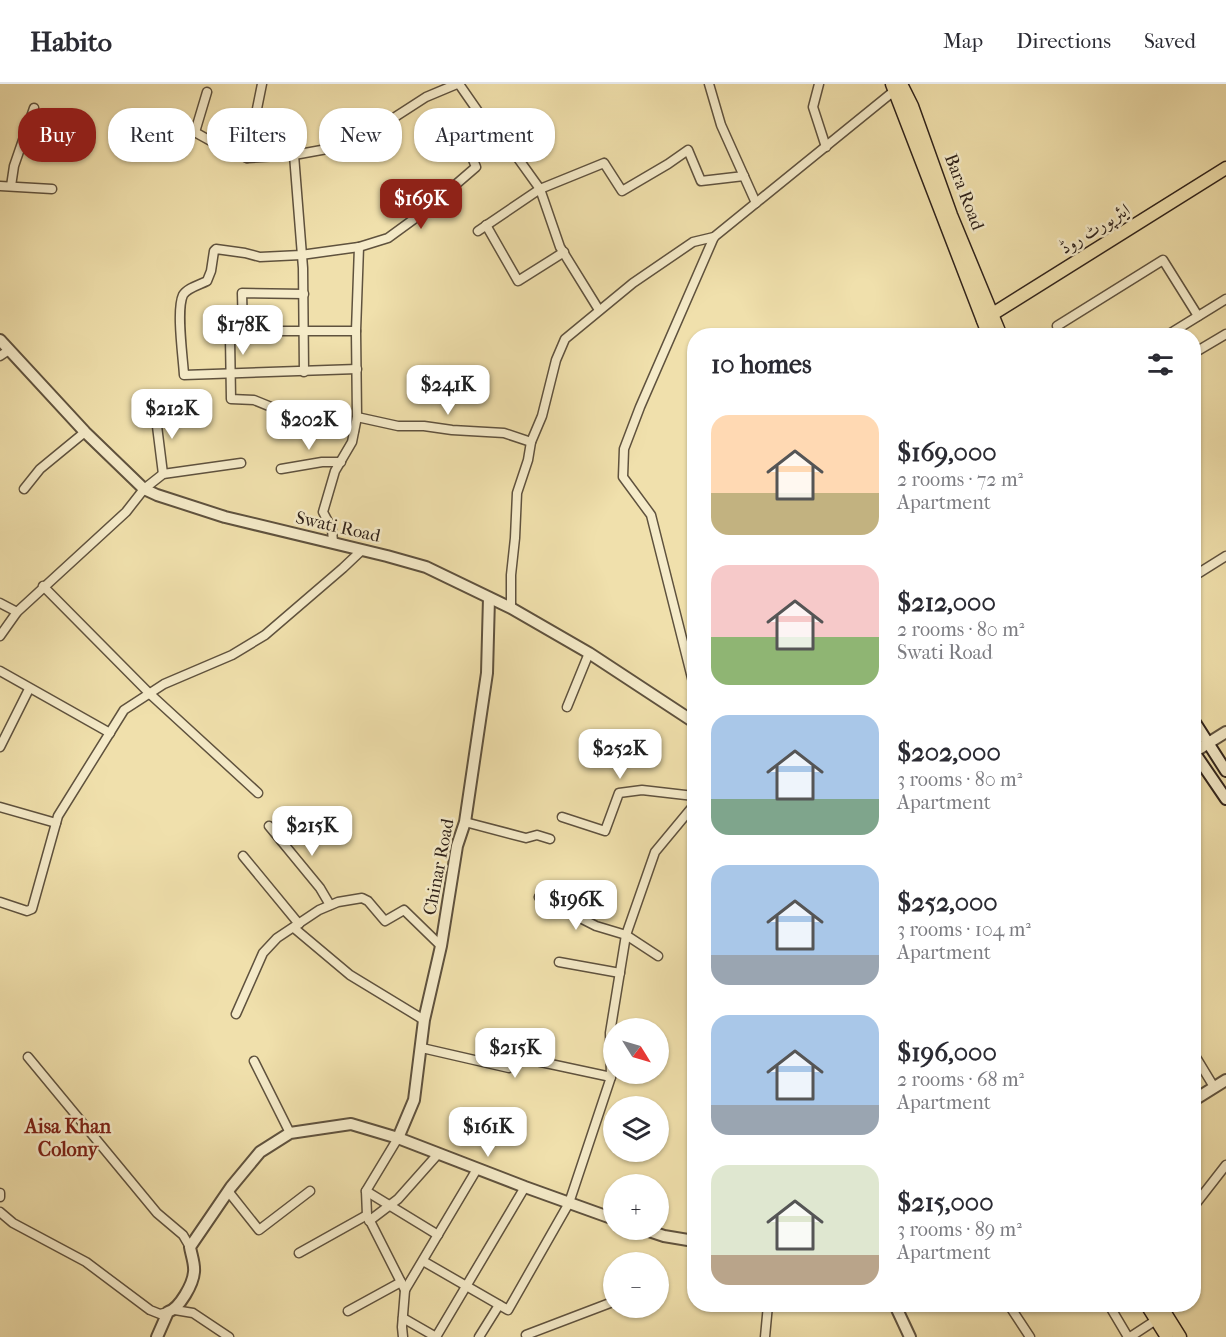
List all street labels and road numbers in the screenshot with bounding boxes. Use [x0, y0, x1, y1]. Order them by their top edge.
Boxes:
street label: Bara Road [940, 151, 988, 233]
street label: ایئرپورٹ روڈ [1056, 199, 1135, 260]
street label: Swati Road [294, 507, 383, 547]
street label: Chinar Road [419, 817, 459, 917]

